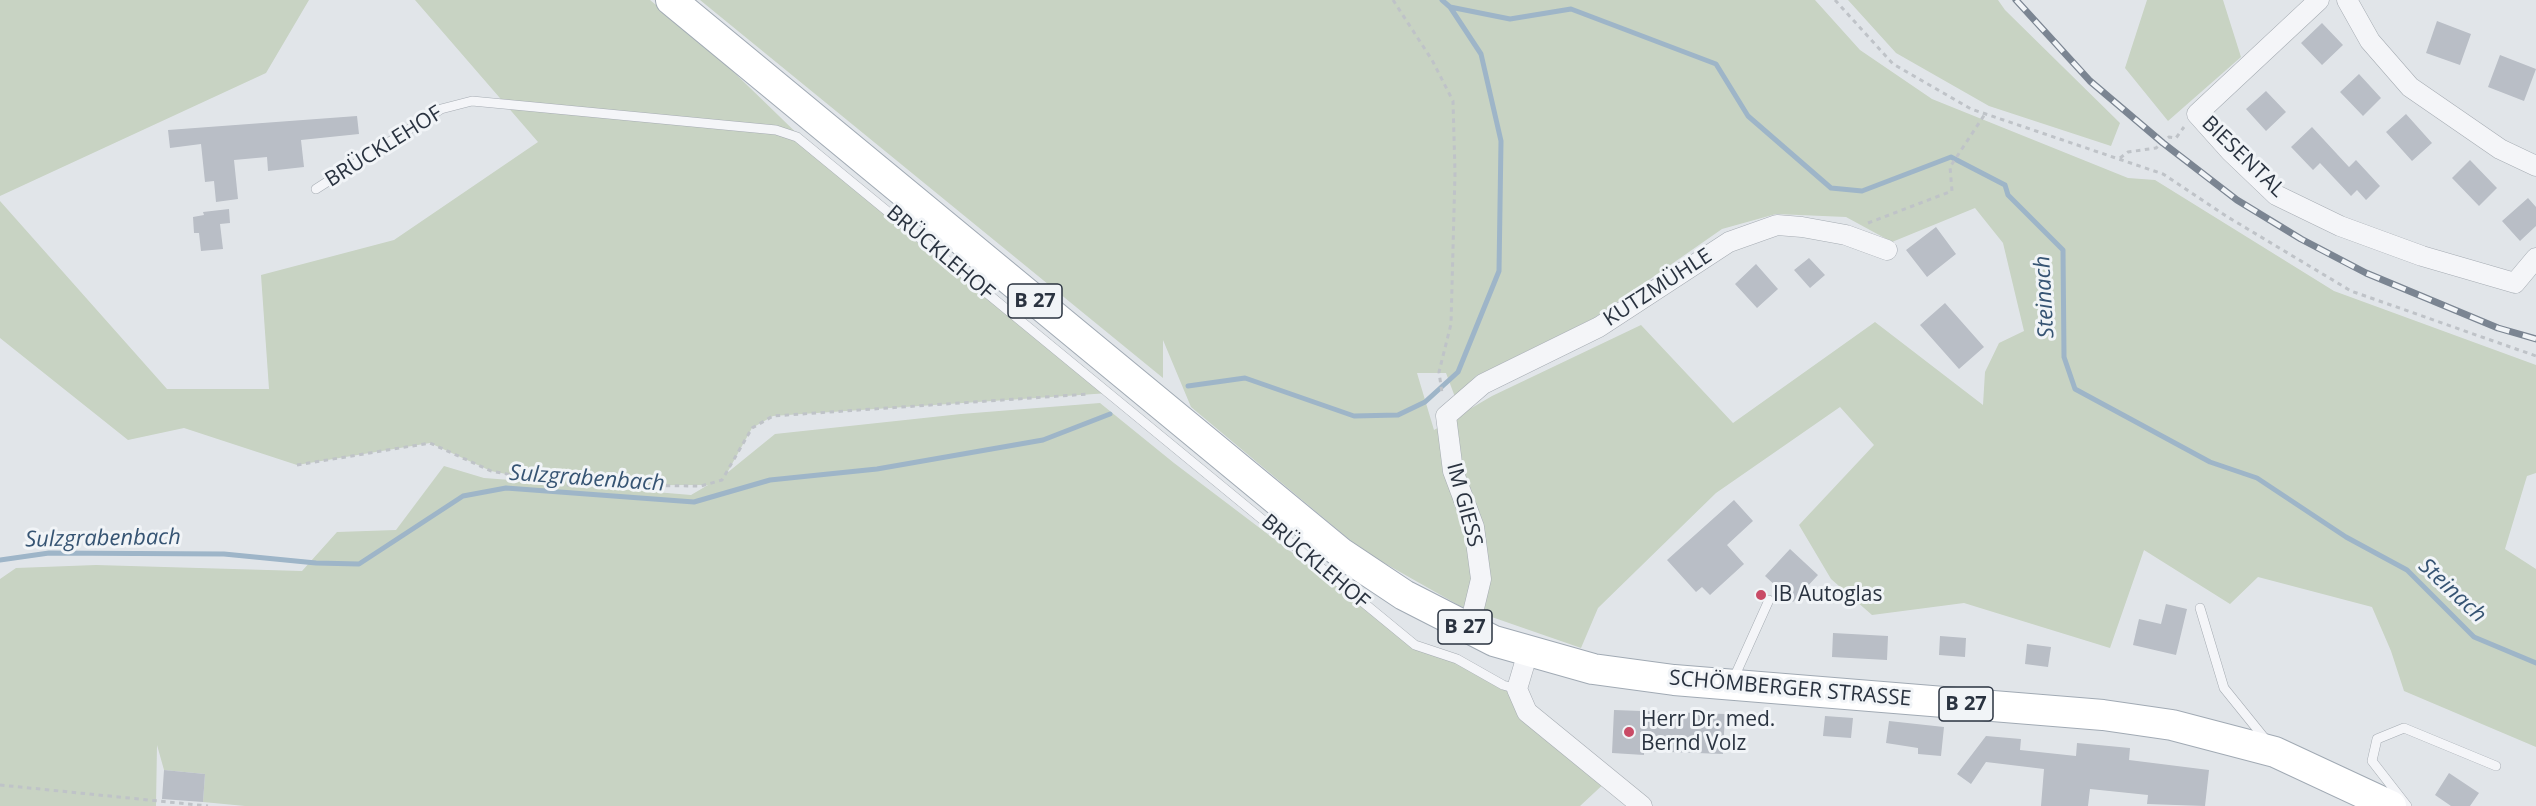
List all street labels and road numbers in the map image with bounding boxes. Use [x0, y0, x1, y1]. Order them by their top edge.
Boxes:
street label: BRÜCKLEHOF [321, 101, 447, 193]
street label: BIESENTAL [2196, 111, 2290, 203]
street label: BRÜCKLEHOF [881, 201, 999, 305]
street label: KUTZMÜHLE [1599, 244, 1717, 332]
road number: B 27 [1008, 284, 1062, 318]
street label: IM GIESS [1441, 460, 1487, 550]
street label: BRÜCKLEHOF [1256, 510, 1374, 614]
road number: B 27 [1438, 610, 1492, 644]
street label: SCHÖMBERGER STRASSE [1668, 666, 1912, 712]
road number: B 27 [1939, 687, 1993, 721]

